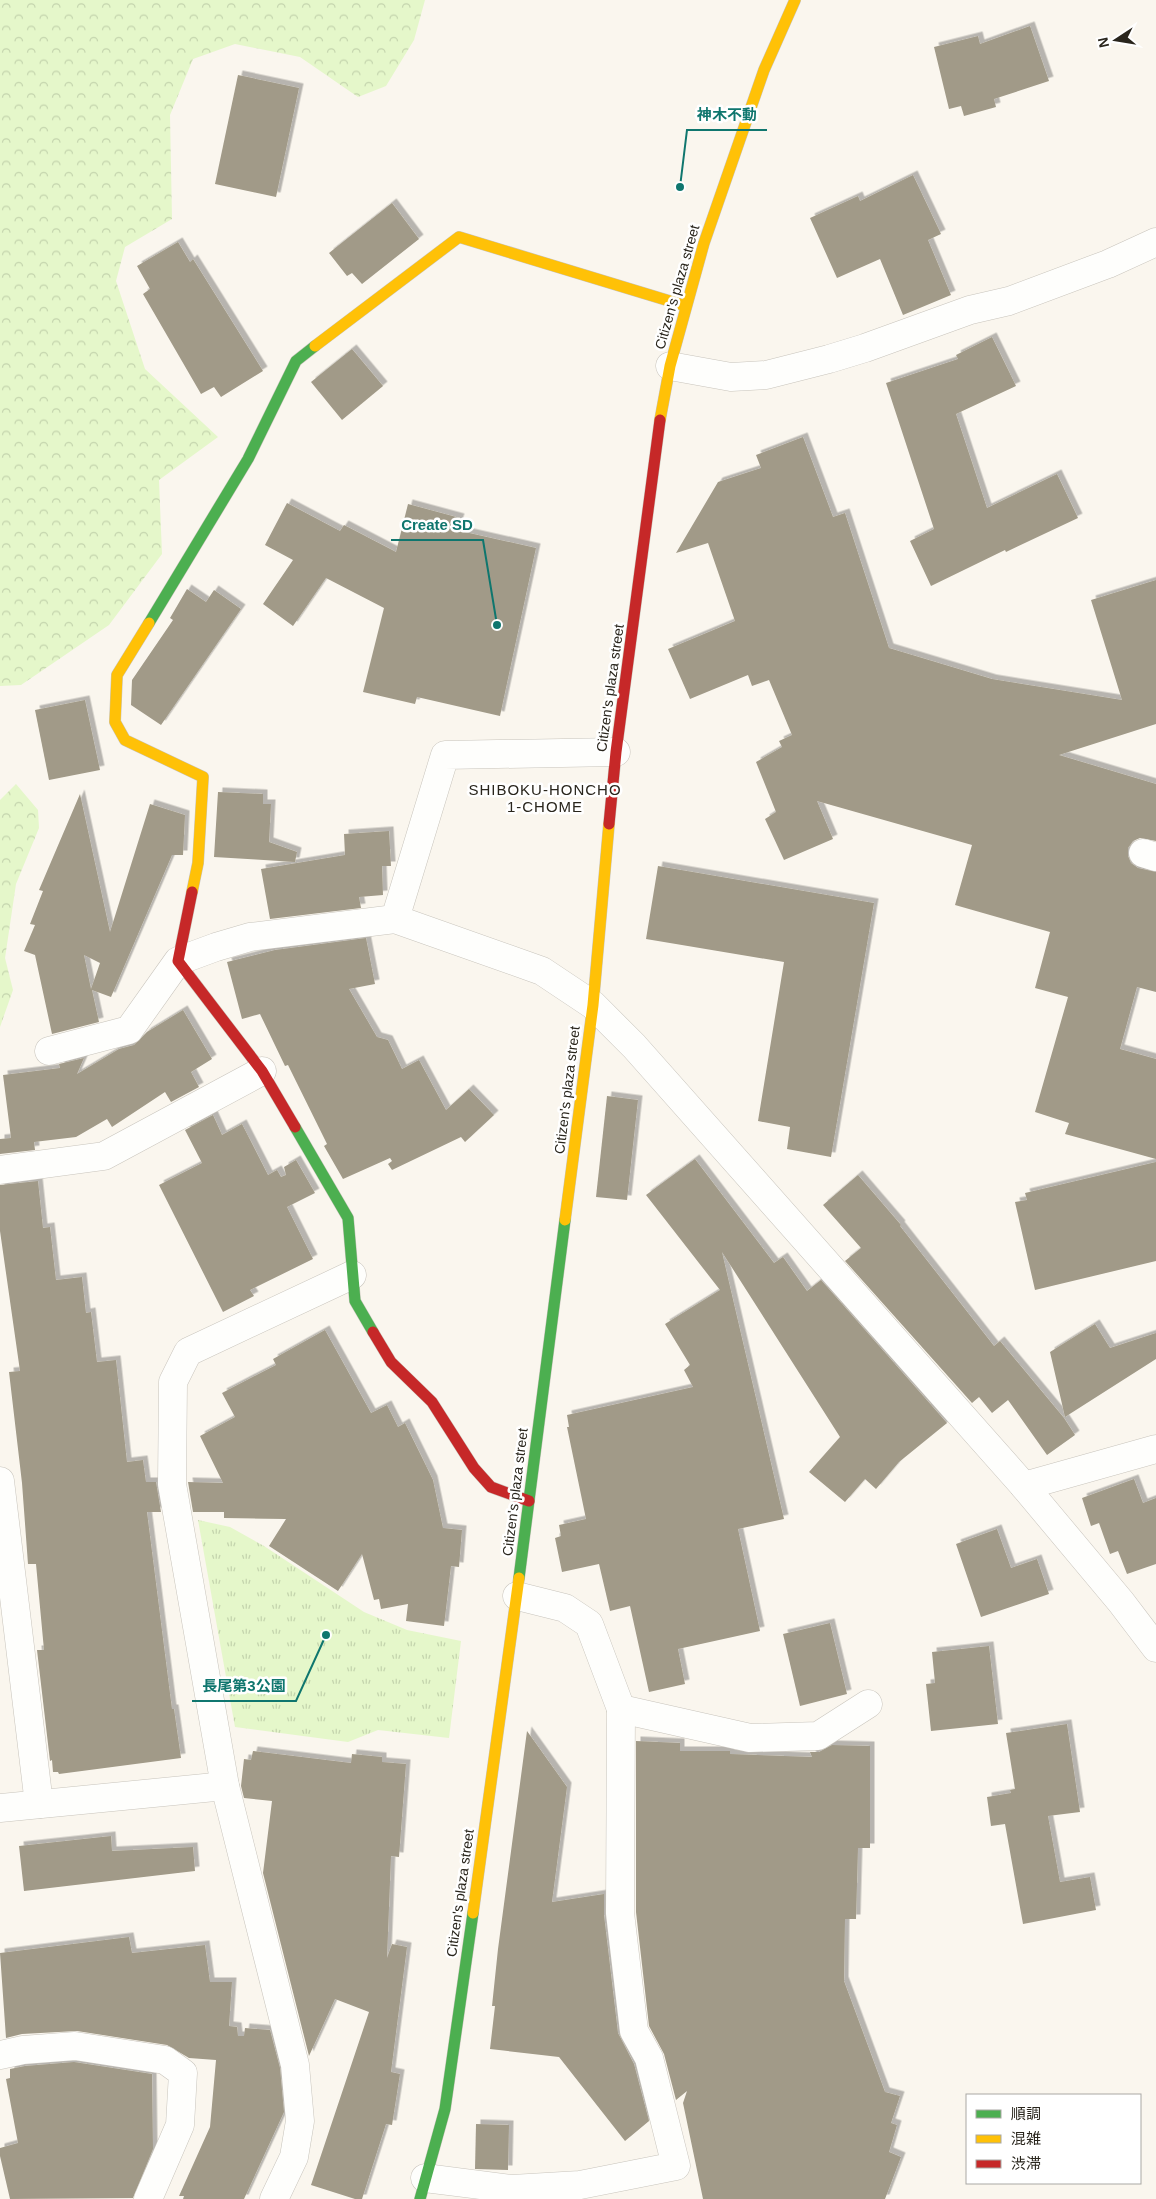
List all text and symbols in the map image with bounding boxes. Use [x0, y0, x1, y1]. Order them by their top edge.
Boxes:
north arrow [1091, 15, 1141, 65]
text: N [1094, 36, 1112, 49]
callout: 神木不動 [687, 100, 767, 130]
text: 神木不動 [696, 106, 757, 123]
street label: Citizen's plaza street [652, 223, 702, 351]
callout: Create SD [391, 510, 483, 540]
text: Create SD [401, 516, 473, 533]
street label: Citizen's plaza street [593, 623, 627, 753]
district label: SHIBOKU-HONCHO 1-CHOME [468, 781, 622, 815]
street label: Citizen's plaza street [551, 1025, 583, 1155]
street label: Citizen's plaza street [499, 1427, 531, 1557]
callout: 長尾第3公園 [192, 1671, 296, 1701]
text: 長尾第3公園 [202, 1677, 286, 1694]
street label: Citizen's plaza street [443, 1828, 477, 1958]
legend [966, 2094, 1141, 2184]
text: 順調 [1011, 2105, 1041, 2122]
text: 混雑 [1011, 2130, 1041, 2147]
text: 渋滞 [1011, 2155, 1041, 2172]

